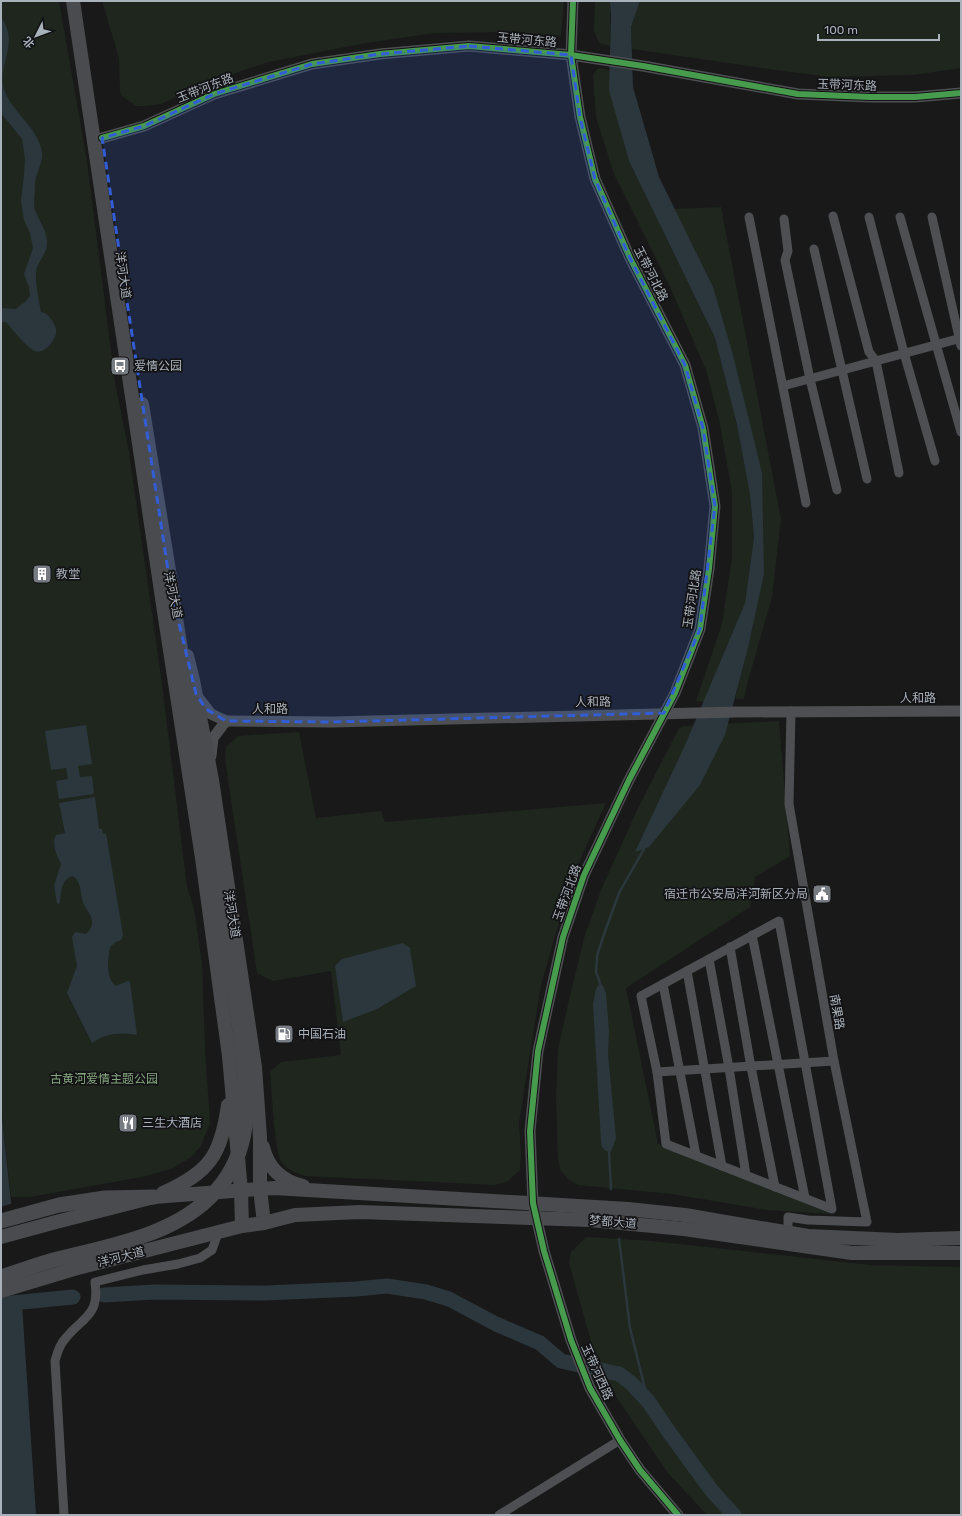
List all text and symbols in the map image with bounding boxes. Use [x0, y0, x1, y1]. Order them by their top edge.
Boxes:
north arrow [16, 16, 56, 56]
scale bar [818, 16, 939, 42]
text: 100 m [824, 23, 858, 37]
street label: 玉带河东路 [496, 30, 558, 50]
text: 北 [20, 34, 37, 51]
street label: 玉带河东路 [174, 71, 236, 105]
street label: 玉带河东路 [817, 77, 877, 93]
street label: 玉带河北路 [631, 244, 671, 304]
street label: 洋河大道 [113, 250, 133, 300]
bus stop icon: 爱情公园 [109, 355, 131, 377]
place label: 爱情公园 [134, 359, 182, 373]
building icon: 教堂 [31, 563, 53, 585]
place label: 教堂 [56, 567, 80, 581]
street label: 玉带河北路 [680, 568, 704, 630]
street label: 洋河大道 [161, 570, 185, 620]
street label: 人和路 [900, 691, 936, 705]
street label: 人和路 [575, 695, 611, 709]
street label: 人和路 [252, 702, 288, 716]
street label: 玉带河北路 [550, 862, 584, 924]
public building icon: 宿迁市公安局洋河新区分局 [811, 883, 833, 905]
place label: 宿迁市公安局洋河新区分局 [664, 887, 808, 901]
street label: 洋河大道 [221, 889, 243, 939]
street label: 南果路 [827, 993, 847, 1031]
fuel station icon: 中国石油 [273, 1023, 295, 1045]
place label: 中国石油 [298, 1027, 346, 1041]
park label: 古黄河爱情主题公园 [50, 1072, 158, 1086]
restaurant icon: 三生大酒店 [117, 1112, 139, 1134]
place label: 三生大酒店 [142, 1116, 202, 1130]
street label: 梦都大道 [588, 1213, 638, 1231]
street label: 洋河大道 [96, 1244, 146, 1270]
street label: 玉带河西路 [578, 1342, 616, 1402]

